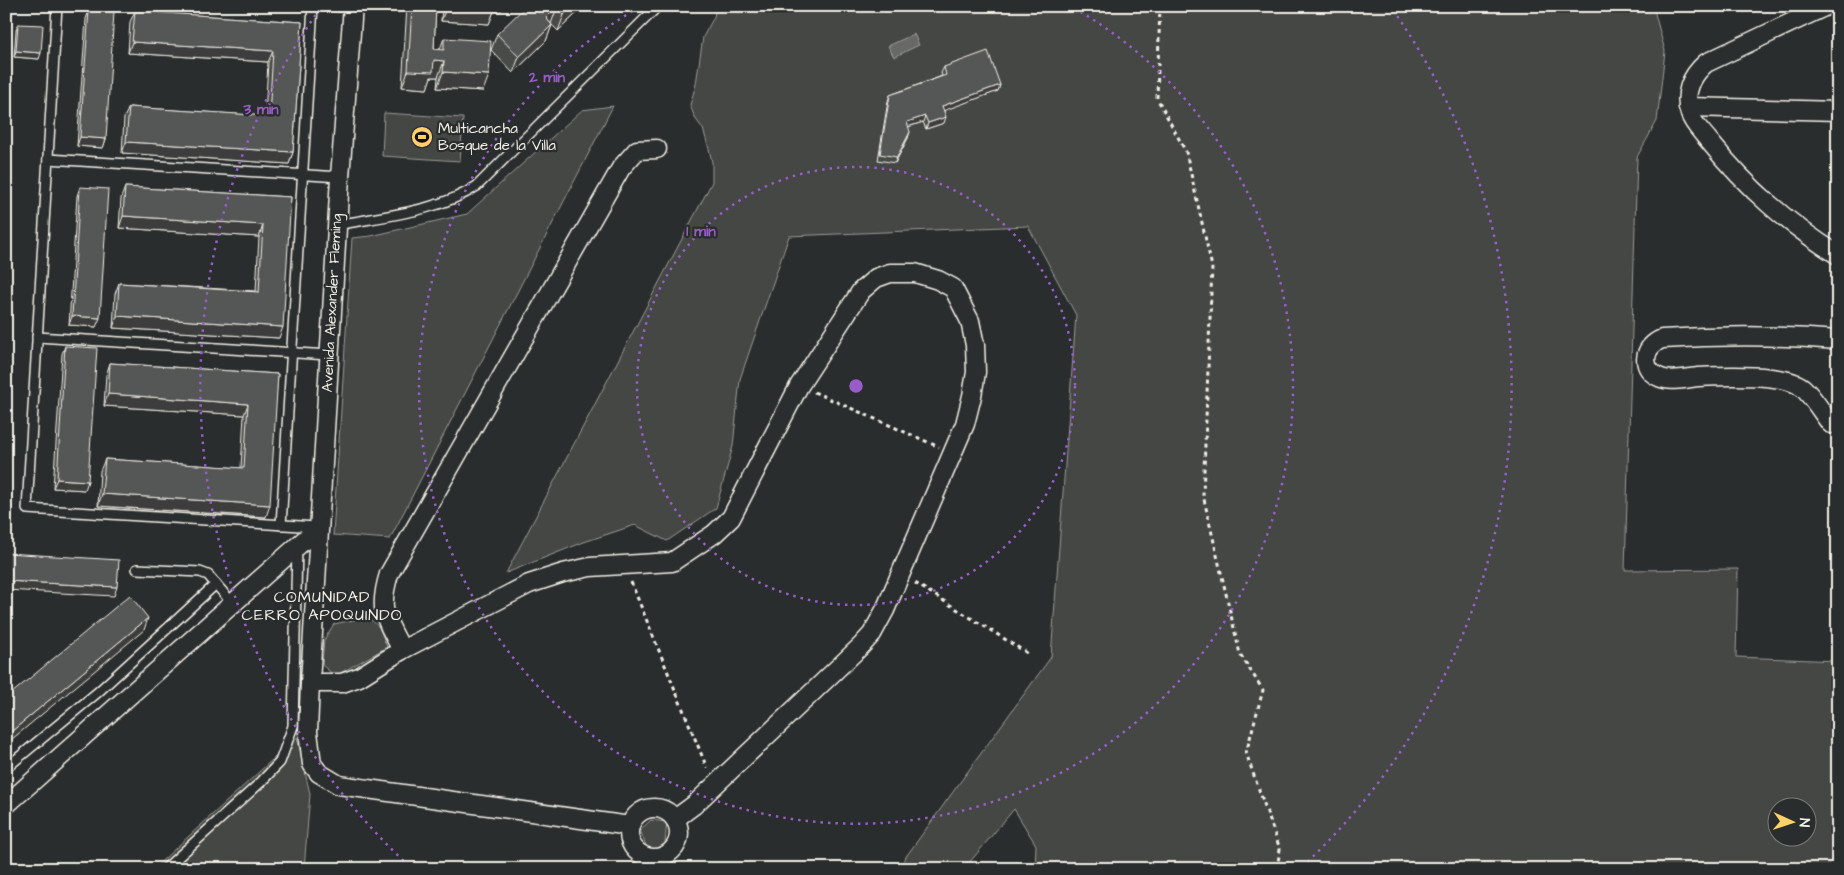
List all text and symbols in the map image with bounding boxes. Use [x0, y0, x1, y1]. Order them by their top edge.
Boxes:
text: 2 min [528, 67, 566, 88]
text: 3 min [242, 99, 279, 120]
place label: Multicancha Bosque de la Villa [438, 118, 556, 156]
sports icon: Multicancha Bosque de la Villa [410, 125, 434, 149]
street label: Avenida Alexander Fleming [317, 213, 348, 393]
text: 1 min [686, 221, 716, 242]
centre of rings [847, 377, 865, 395]
district label: COMUNIDAD CERRO APOQUINDO [242, 586, 402, 626]
north arrow [1766, 798, 1816, 848]
text: N [1794, 818, 1814, 828]

